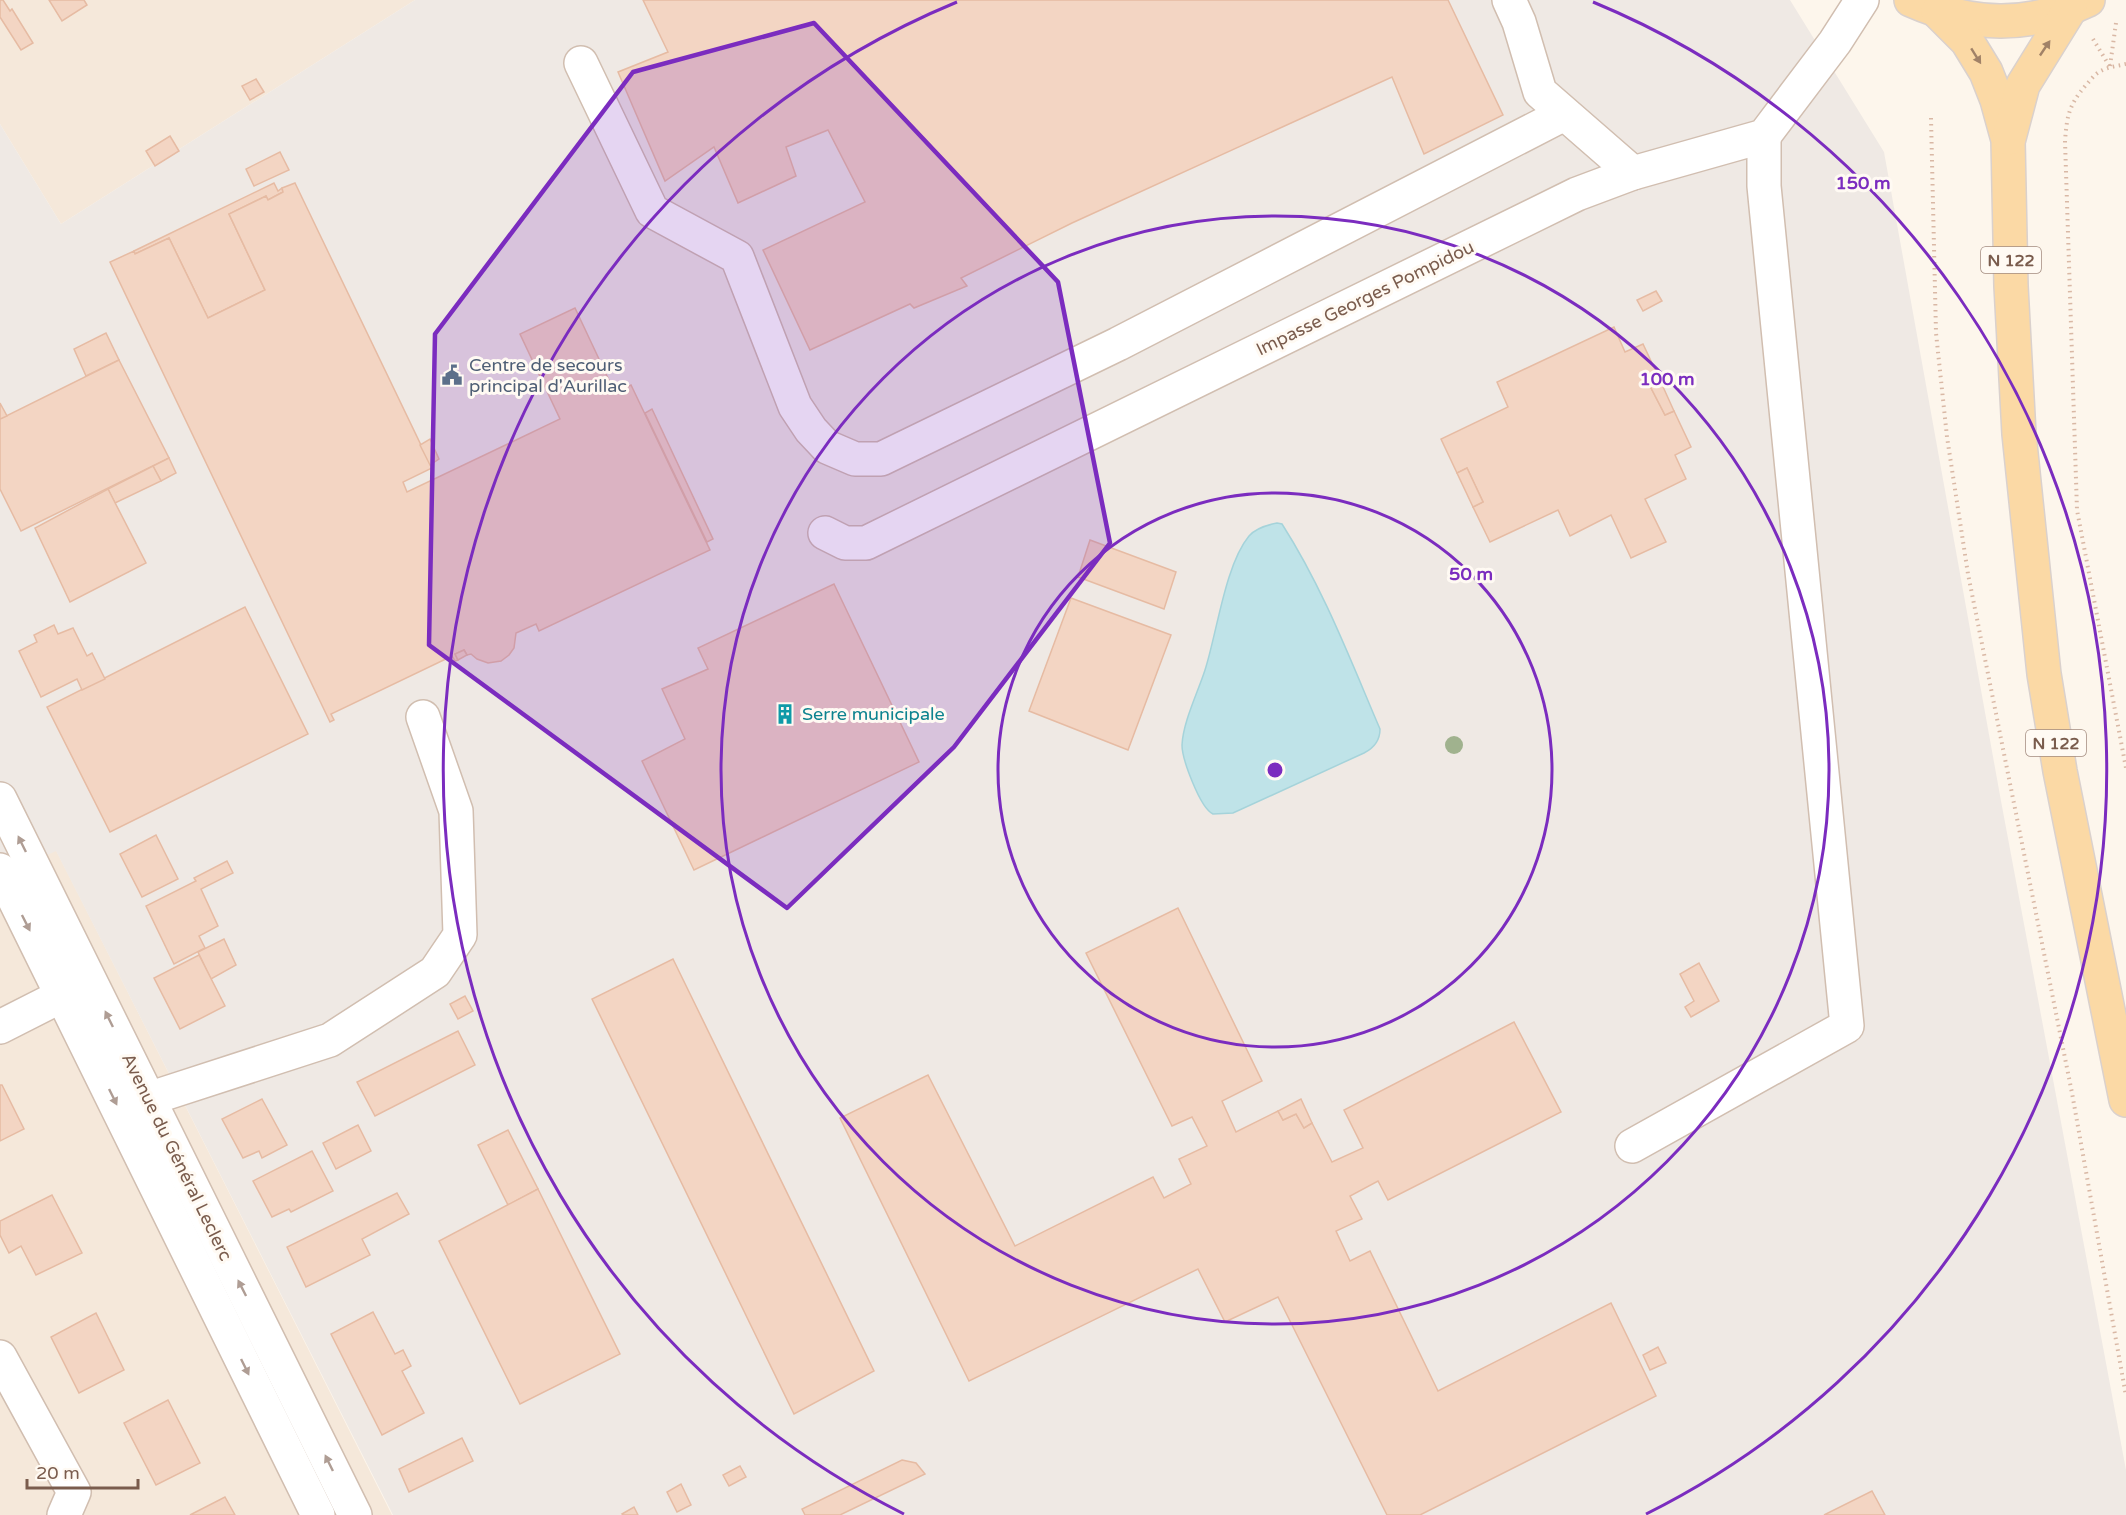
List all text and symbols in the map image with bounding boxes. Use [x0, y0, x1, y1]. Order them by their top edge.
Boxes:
one-way arrow [2039, 40, 2051, 56]
one-way arrow [1971, 48, 1982, 64]
text: 150 m [1835, 172, 1891, 194]
street label: Impasse Georges Pompidou [1252, 236, 1478, 360]
road number: N 122 [1981, 247, 2041, 273]
place label: Centre de secours principal d'Aurillac [469, 354, 627, 397]
public building icon: Centre de secours principal d'Aurillac [440, 363, 464, 387]
text: 100 m [1639, 368, 1695, 390]
text: 50 m [1449, 563, 1493, 585]
building icon: Serre municipale [773, 702, 797, 726]
place label: Serre municipale [802, 703, 945, 725]
road number: N 122 [2026, 730, 2086, 756]
centre of rings [1265, 760, 1285, 780]
one-way arrow [18, 836, 27, 853]
one-way arrow [22, 914, 31, 931]
one-way arrow [104, 1011, 113, 1028]
street label: Avenue du Général Leclerc [117, 1050, 237, 1264]
one-way arrow [108, 1089, 118, 1106]
one-way arrow [237, 1280, 246, 1297]
one-way arrow [241, 1358, 250, 1375]
scale bar [27, 1452, 138, 1490]
one-way arrow [324, 1454, 334, 1471]
text: 20 m [36, 1462, 80, 1484]

